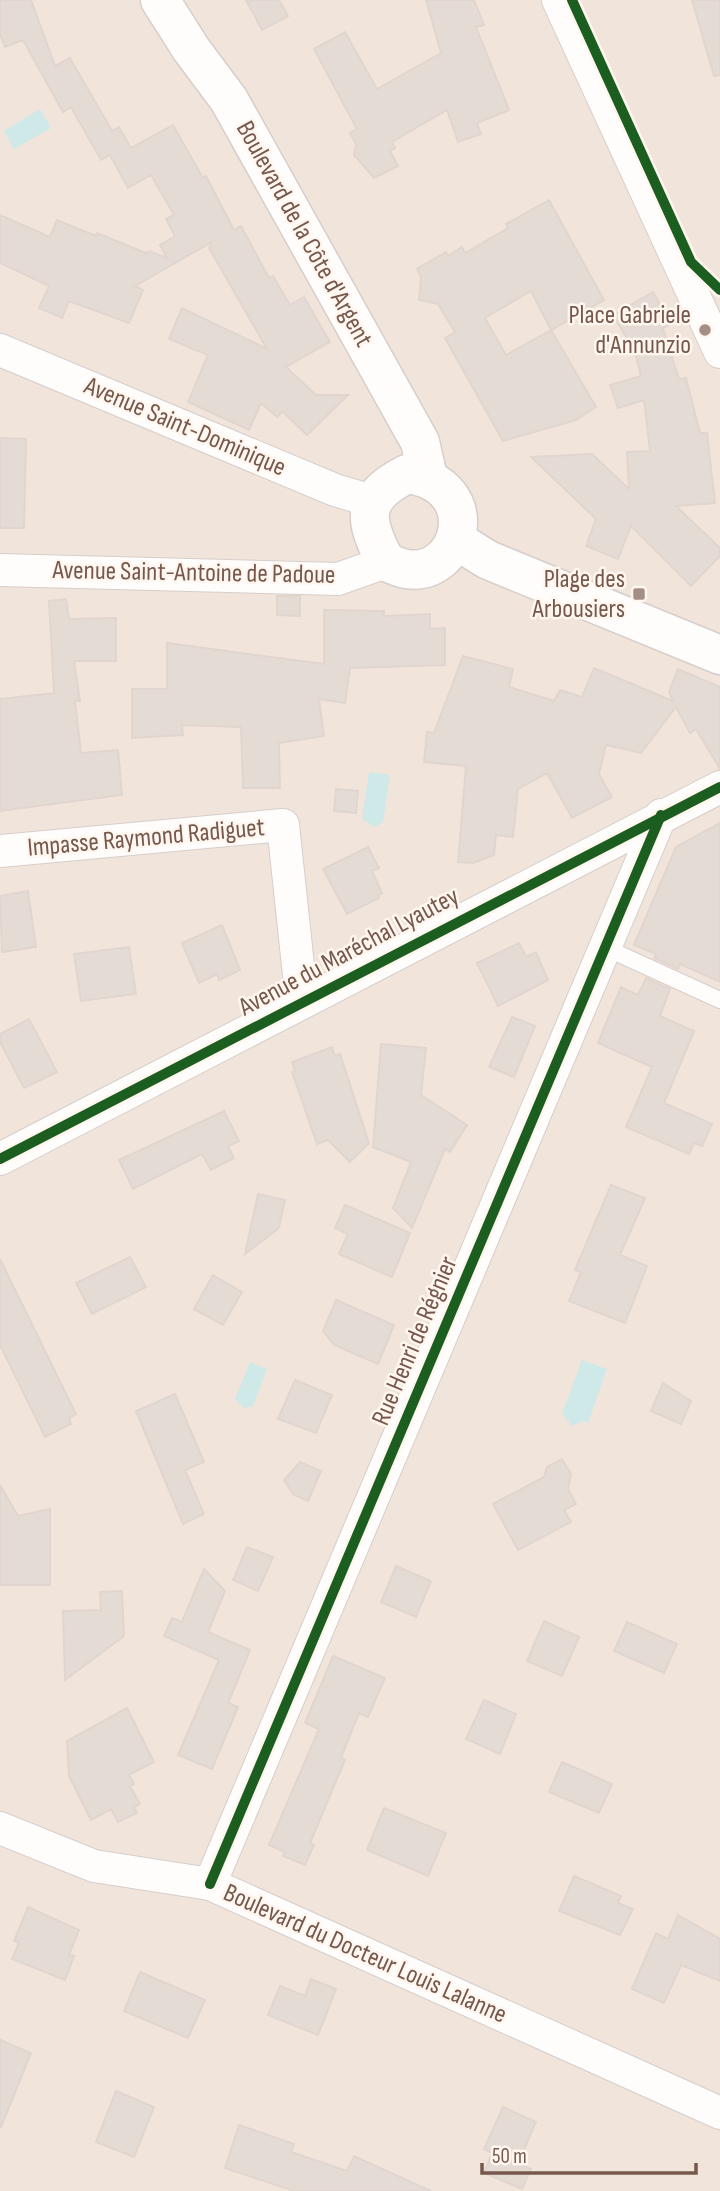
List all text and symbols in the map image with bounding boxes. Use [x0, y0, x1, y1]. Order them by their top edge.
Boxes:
street label: Boulevard de la Côte d'Argent [229, 116, 379, 352]
place label: Place Gabriele d'Annunzio [569, 300, 691, 361]
marker: Place Gabriele d'Annunzio [697, 322, 713, 338]
street label: Avenue Saint-Dominique [79, 370, 290, 483]
street label: Avenue Saint-Antoine de Padoue [51, 555, 336, 591]
place label: Plage des Arbousiers [531, 564, 625, 625]
marker: Plage des Arbousiers [631, 586, 647, 602]
street label: Impasse Raymond Radiguet [26, 812, 266, 864]
street label: Avenue du Maréchal Lyautey [233, 881, 464, 1024]
street label: Rue Henri de Régnier [365, 1251, 465, 1430]
street label: Boulevard du Docteur Louis Lalanne [219, 1877, 511, 2031]
scale bar [482, 2132, 696, 2176]
text: 50 m [492, 2144, 527, 2169]

